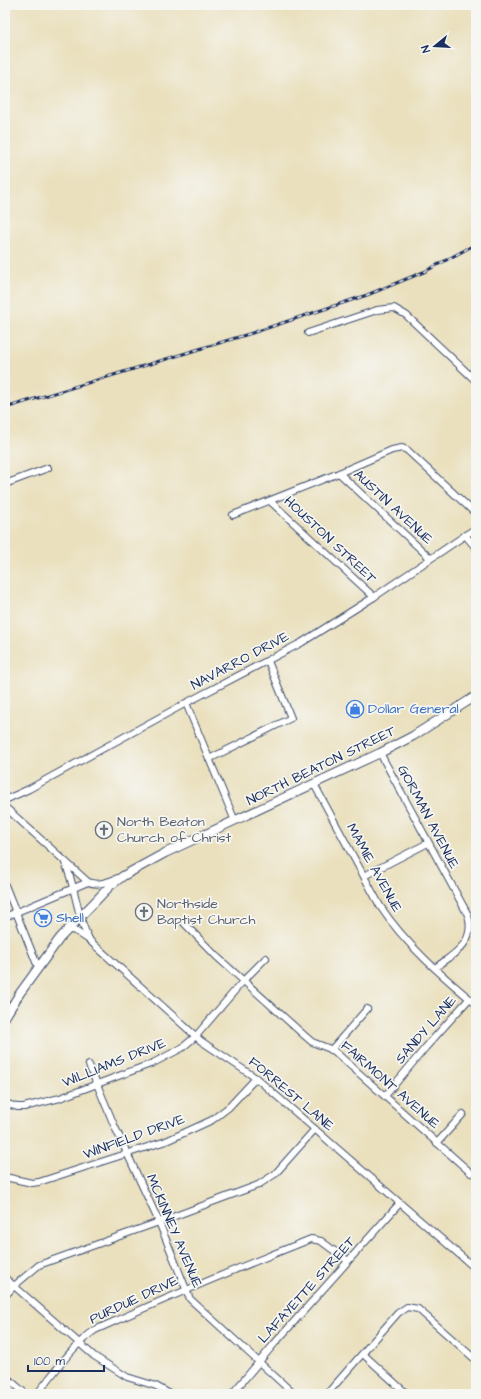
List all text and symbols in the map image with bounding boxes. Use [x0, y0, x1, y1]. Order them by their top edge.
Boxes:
north arrow [415, 26, 455, 66]
text: N [418, 43, 434, 55]
street label: AUSTIN AVENUE [349, 465, 438, 550]
street label: HOUSTON STREET [279, 492, 381, 588]
street label: NAVARRO DRIVE [187, 626, 293, 695]
shop icon: Dollar General [345, 699, 365, 719]
place label: Dollar General [368, 699, 459, 719]
street label: NORTH BEATON STREET [243, 721, 399, 811]
street label: GORMAN AVENUE [392, 762, 464, 873]
place label: North Beaton Church of Christ [117, 812, 232, 848]
church icon: North Beaton Church of Christ [94, 820, 114, 840]
street label: MAMIE AVENUE [341, 820, 407, 917]
place label: Northside Baptist Church [157, 894, 255, 930]
church icon: Northside Baptist Church [134, 902, 154, 922]
supermarket icon: Shell [33, 908, 53, 928]
place label: Shell [56, 908, 84, 928]
street label: SANDY LANE [391, 991, 462, 1069]
street label: WILLIAMS DRIVE [59, 1033, 169, 1093]
street label: FAIRMONT AVENUE [336, 1036, 445, 1134]
street label: FORREST LANE [244, 1052, 339, 1136]
street label: WINFIELD DRIVE [80, 1109, 188, 1165]
street label: MCKINNEY AVENUE [141, 1171, 207, 1292]
street label: LAFAYETTE STREET [254, 1232, 361, 1348]
street label: PURDUE DRIVE [86, 1270, 182, 1329]
scale bar [28, 1347, 104, 1373]
text: 100 m [34, 1353, 65, 1370]

